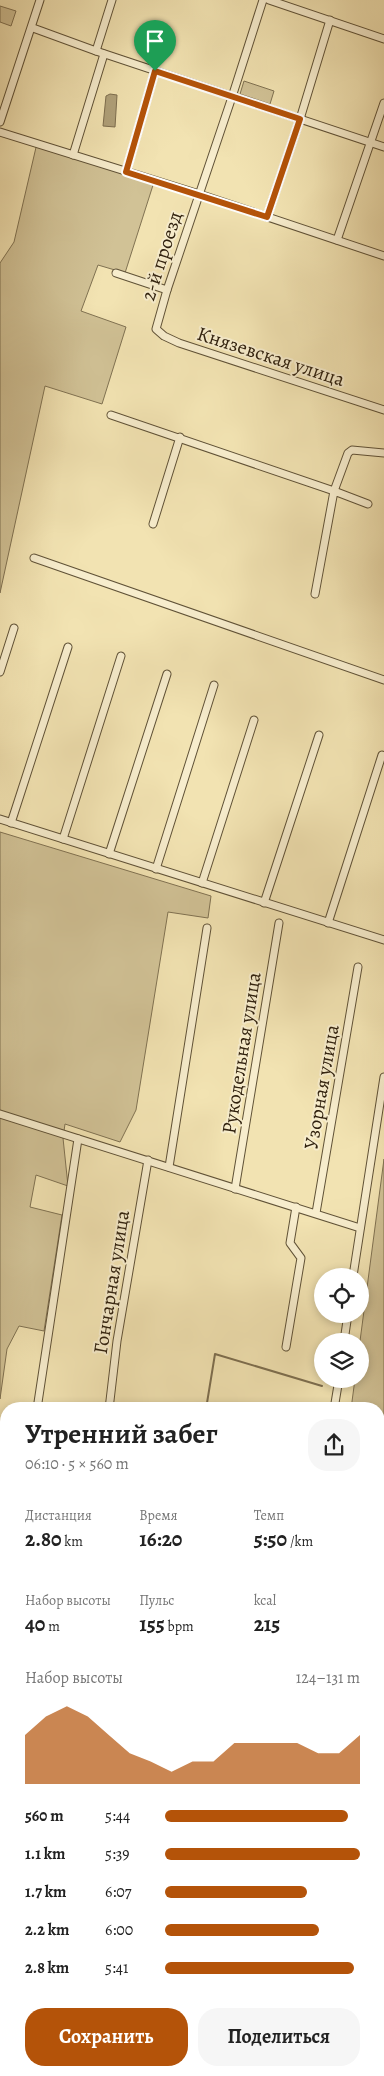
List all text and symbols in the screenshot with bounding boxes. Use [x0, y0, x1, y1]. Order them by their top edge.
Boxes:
pin [134, 20, 176, 71]
icon: arrive [141, 27, 169, 55]
street label: 2-й проезд [134, 208, 189, 304]
street label: Князевская улица [194, 320, 349, 393]
street label: Рукодельная улица [215, 969, 268, 1136]
street label: Узорная улица [297, 1022, 346, 1152]
street label: Гончарная улица [87, 1208, 136, 1356]
map controls [314, 1268, 369, 1388]
button: locate [314, 1268, 369, 1323]
button: layers [314, 1333, 369, 1388]
text: Утренний забег [25, 1415, 218, 1453]
button: share [308, 1419, 360, 1471]
text: 06:10 · 5 × 560 m [25, 1453, 129, 1475]
text: Дистанция [25, 1506, 92, 1525]
text: Время [139, 1506, 177, 1525]
text: Темп [254, 1506, 284, 1525]
text: 2.80 [25, 1525, 62, 1553]
text: 16:20 [139, 1525, 182, 1553]
text: 5:50 [254, 1525, 287, 1553]
text: km [62, 1532, 83, 1551]
text: /km [287, 1532, 313, 1551]
text: Набор высоты [25, 1591, 111, 1610]
text: Пульс [139, 1591, 174, 1610]
text: kcal [254, 1591, 276, 1610]
text: 40 [25, 1610, 45, 1638]
text: 155 [139, 1610, 165, 1638]
text: 215 [254, 1610, 280, 1638]
text: m [45, 1617, 60, 1636]
text: bpm [165, 1617, 194, 1636]
text: Набор высоты [25, 1667, 123, 1689]
text: 124–131 m [296, 1667, 360, 1689]
text: 560 m [25, 1805, 64, 1827]
text: 5:44 [105, 1805, 130, 1827]
text: 1.1 km [25, 1843, 65, 1865]
text: 5:39 [105, 1843, 130, 1865]
text: 1.7 km [25, 1881, 66, 1903]
text: 6:07 [105, 1881, 131, 1903]
text: 2.2 km [25, 1919, 69, 1941]
text: 6:00 [105, 1919, 133, 1941]
text: 2.8 km [25, 1957, 69, 1979]
text: 5:41 [105, 1957, 128, 1979]
button: Сохранить [25, 2008, 188, 2066]
button: Поделиться [198, 2008, 360, 2066]

